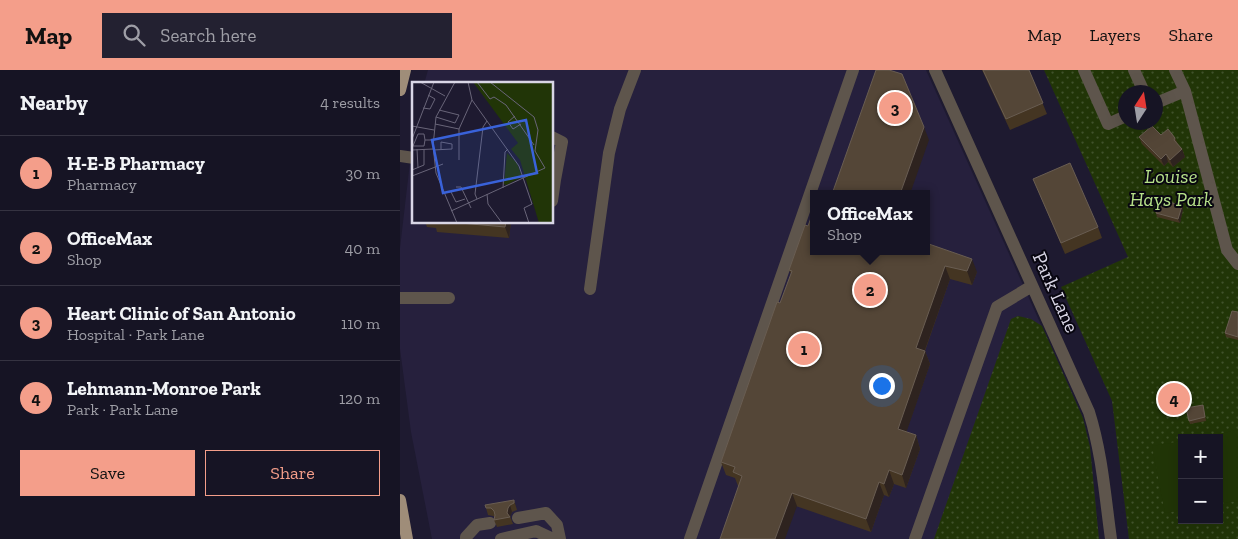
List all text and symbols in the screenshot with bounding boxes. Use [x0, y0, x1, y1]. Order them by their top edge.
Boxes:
search box [102, 13, 452, 58]
text: Map [25, 21, 72, 50]
icon: search [120, 21, 148, 49]
text: Search here [160, 24, 257, 47]
text: Map [1027, 24, 1062, 46]
text: Layers [1090, 24, 1141, 46]
text: Share [1169, 24, 1213, 46]
inset map [412, 82, 554, 224]
north arrow [1118, 85, 1163, 130]
pin: 3 [879, 89, 911, 127]
text: Nearby [20, 90, 88, 115]
text: 4 results [320, 93, 380, 112]
text: H-E-B Pharmacy [67, 152, 205, 175]
text: 1 [33, 164, 39, 183]
text: 30 m [346, 164, 380, 183]
park label: Louise Hays Park [1129, 164, 1213, 211]
text: Pharmacy [67, 175, 137, 194]
popup [810, 190, 930, 255]
text: OfficeMax [827, 202, 913, 225]
text: Shop [827, 225, 862, 244]
text: OfficeMax [67, 227, 152, 250]
text: 2 [32, 239, 40, 258]
text: 40 m [345, 239, 380, 258]
street label: Park Lane [1028, 248, 1084, 336]
text: Shop [67, 250, 102, 269]
pin: 2 [854, 271, 886, 309]
text: Heart Clinic of San Antonio [67, 302, 296, 325]
text: 3 [32, 314, 40, 333]
text: 110 m [341, 314, 380, 333]
text: Hospital · Park Lane [67, 325, 204, 344]
pin: 1 [788, 330, 820, 368]
your location [869, 373, 895, 399]
text: Lehmann-Monroe Park [67, 377, 261, 400]
pin: 4 [1158, 380, 1190, 418]
text: 4 [31, 389, 41, 408]
text: 120 m [339, 389, 380, 408]
text: Park · Park Lane [67, 400, 178, 419]
map controls [1178, 434, 1223, 524]
button: + [1178, 434, 1223, 479]
button: Save [20, 450, 195, 496]
button: Share [205, 450, 380, 496]
button: − [1178, 479, 1223, 524]

